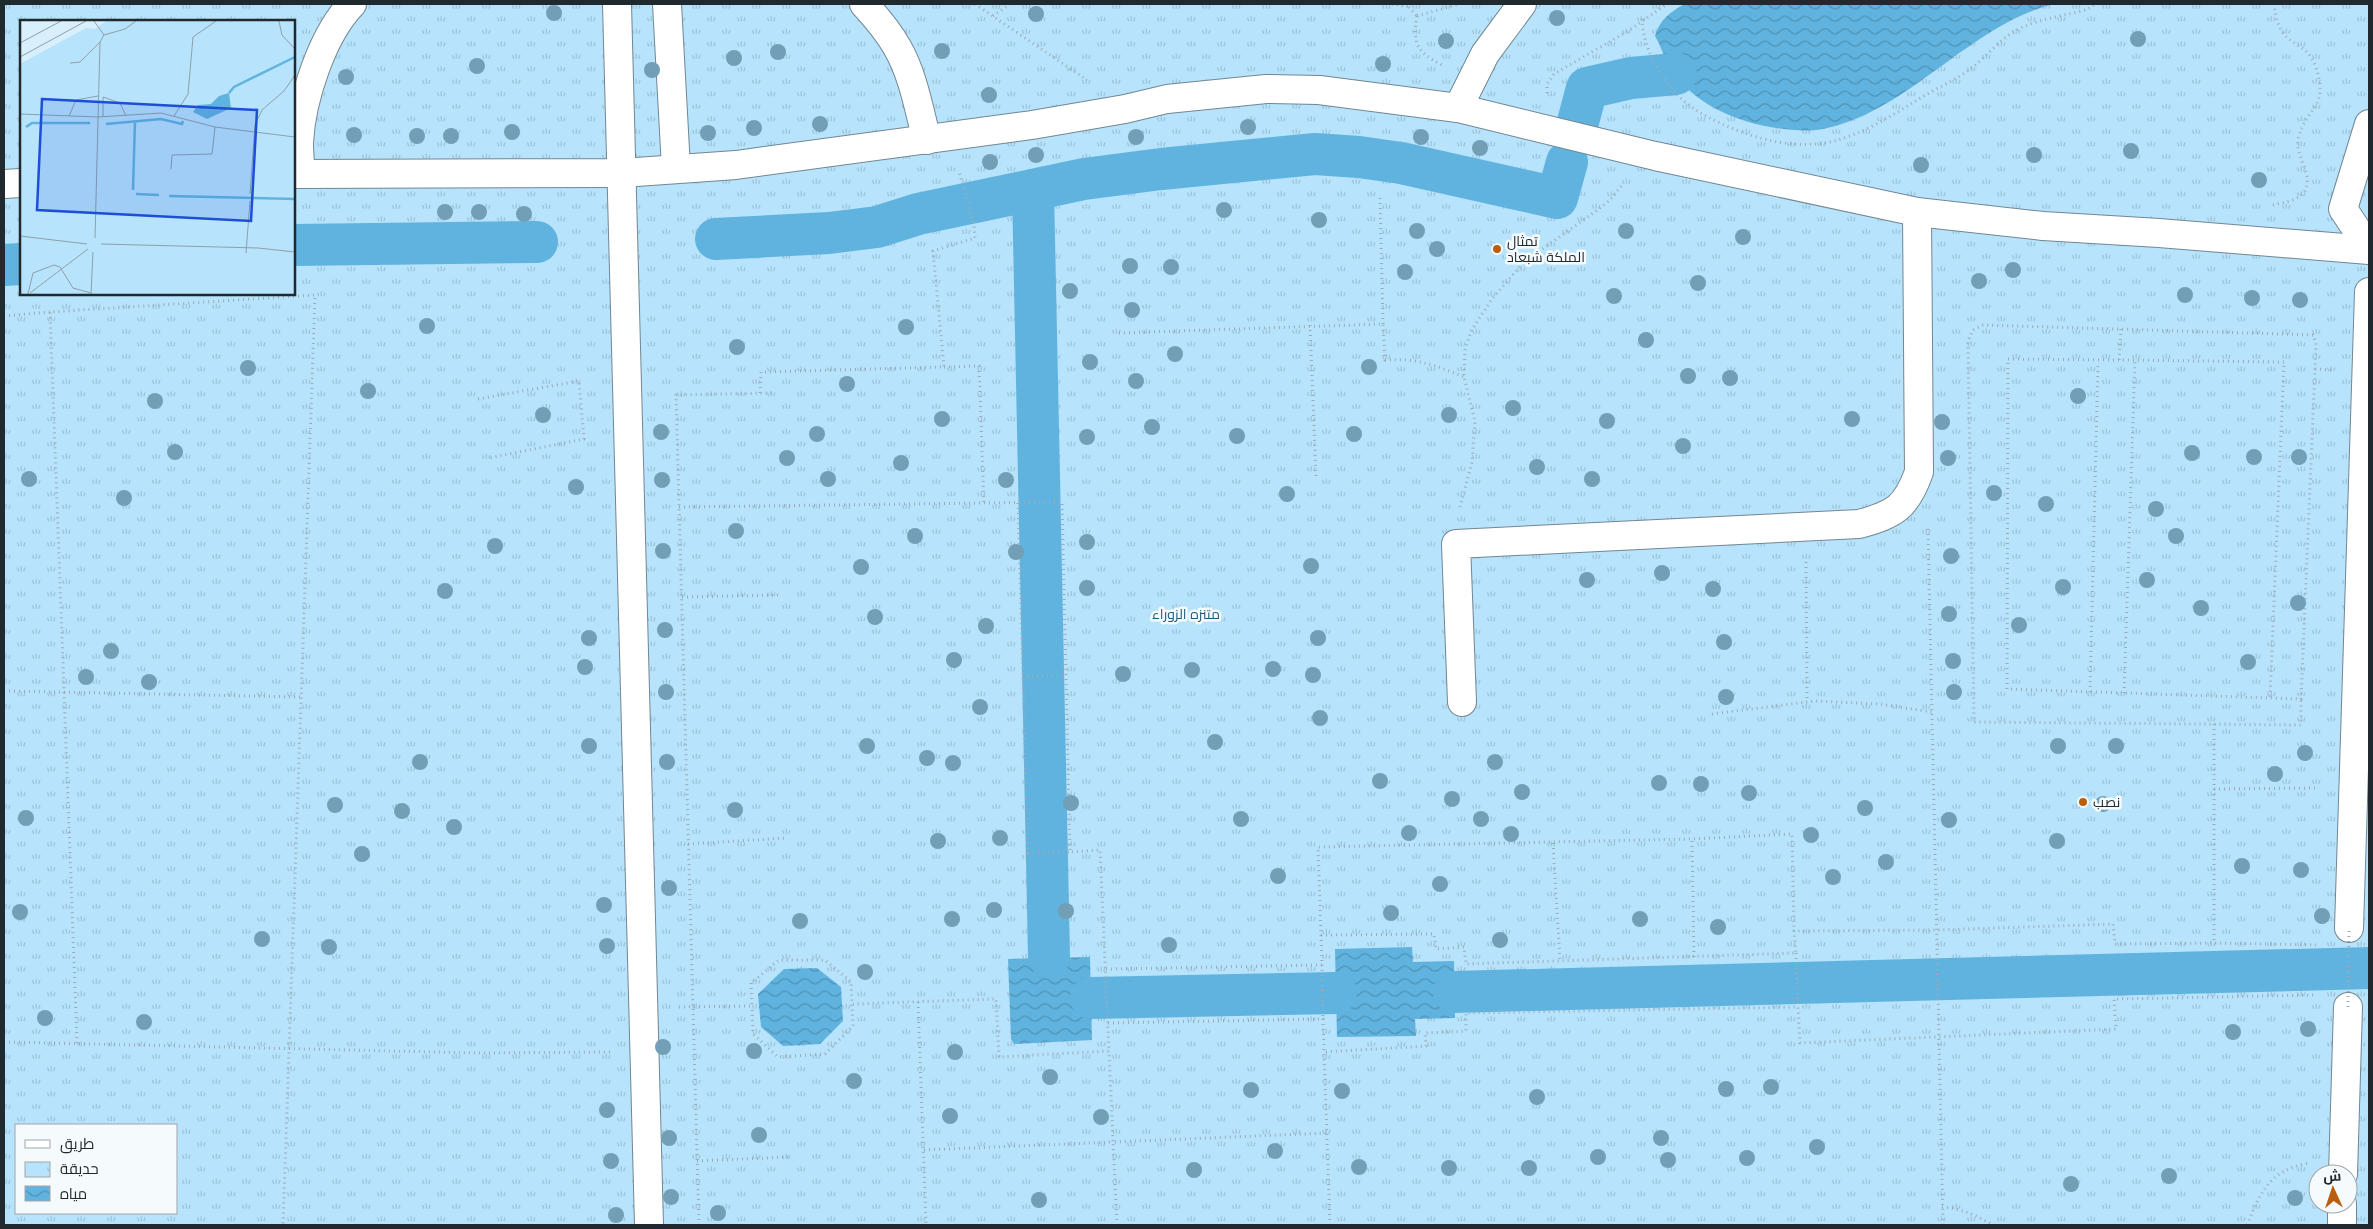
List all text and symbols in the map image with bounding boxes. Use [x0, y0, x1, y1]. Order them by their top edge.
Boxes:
inset map [20, 20, 295, 295]
place label: تمثال الملكة شبعاد [1507, 232, 1585, 266]
marker: تمثال الملكة شبعاد [1491, 243, 1503, 255]
park label: متنزه الزوراء [1152, 605, 1220, 623]
place label: نصب [2093, 793, 2120, 811]
marker: نصب [2077, 796, 2089, 808]
legend [15, 1124, 178, 1214]
text: طريق [60, 1134, 94, 1154]
text: حديقة [60, 1159, 99, 1178]
north arrow [2308, 1164, 2358, 1214]
text: ش [2323, 1167, 2342, 1185]
text: مياه [60, 1184, 87, 1203]

